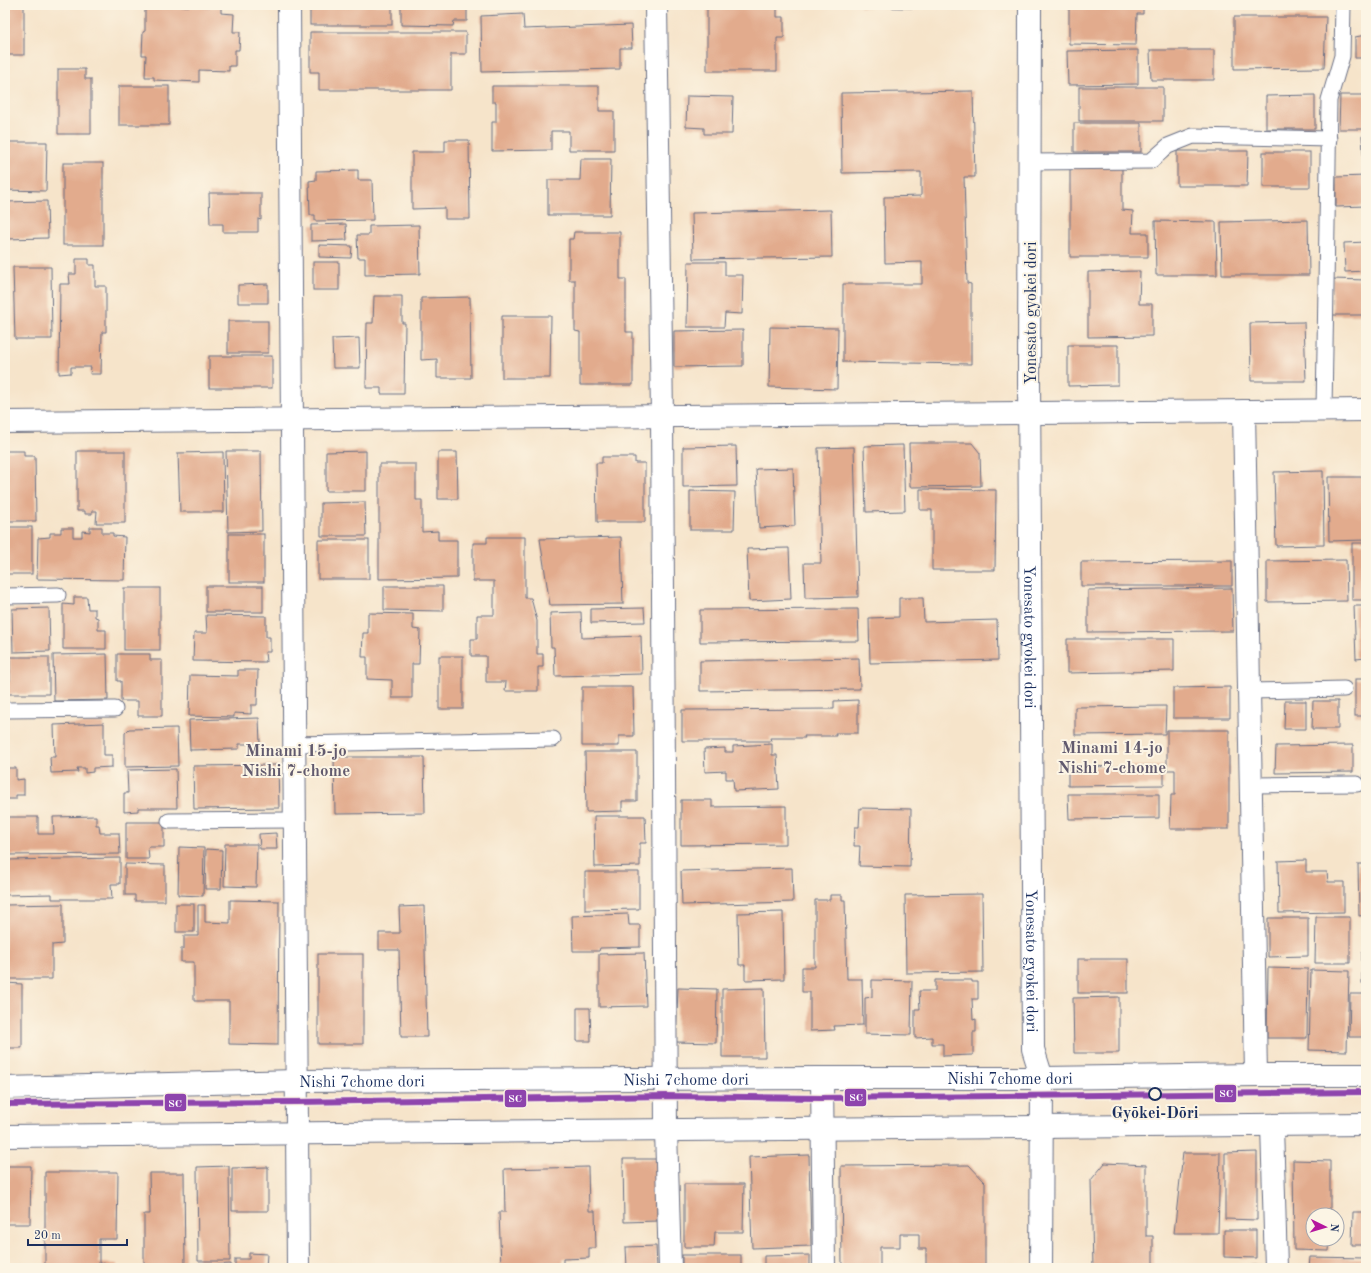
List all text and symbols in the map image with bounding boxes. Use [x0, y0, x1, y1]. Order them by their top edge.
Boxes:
street label: Yonesato gyokei dori [1024, 241, 1040, 385]
street label: Yonesato gyokei dori [1020, 565, 1037, 709]
district label: Minami 14-jo Nishi 7-chome [1058, 740, 1166, 777]
district label: Minami 15-jo Nishi 7-chome [242, 743, 350, 780]
street label: Yonesato gyokei dori [1022, 889, 1039, 1033]
street label: Nishi 7chome dori [623, 1072, 749, 1089]
street label: Nishi 7chome dori [947, 1072, 1073, 1088]
street label: Nishi 7chome dori [299, 1074, 425, 1091]
line badge: SC [1214, 1084, 1237, 1103]
marker: Gyōkei-Dōri [1148, 1087, 1162, 1101]
line badge: SC [844, 1088, 867, 1107]
line badge: SC [504, 1089, 527, 1108]
text: SC [1219, 1089, 1233, 1100]
line badge: SC [164, 1093, 187, 1112]
text: SC [849, 1093, 863, 1104]
text: SC [508, 1094, 522, 1105]
text: SC [168, 1099, 182, 1110]
place label: Gyōkei-Dōri [1111, 1106, 1199, 1122]
north arrow [1305, 1207, 1345, 1247]
scale bar [28, 1221, 127, 1247]
text: N [1328, 1223, 1339, 1233]
text: 20 m [34, 1230, 61, 1242]

